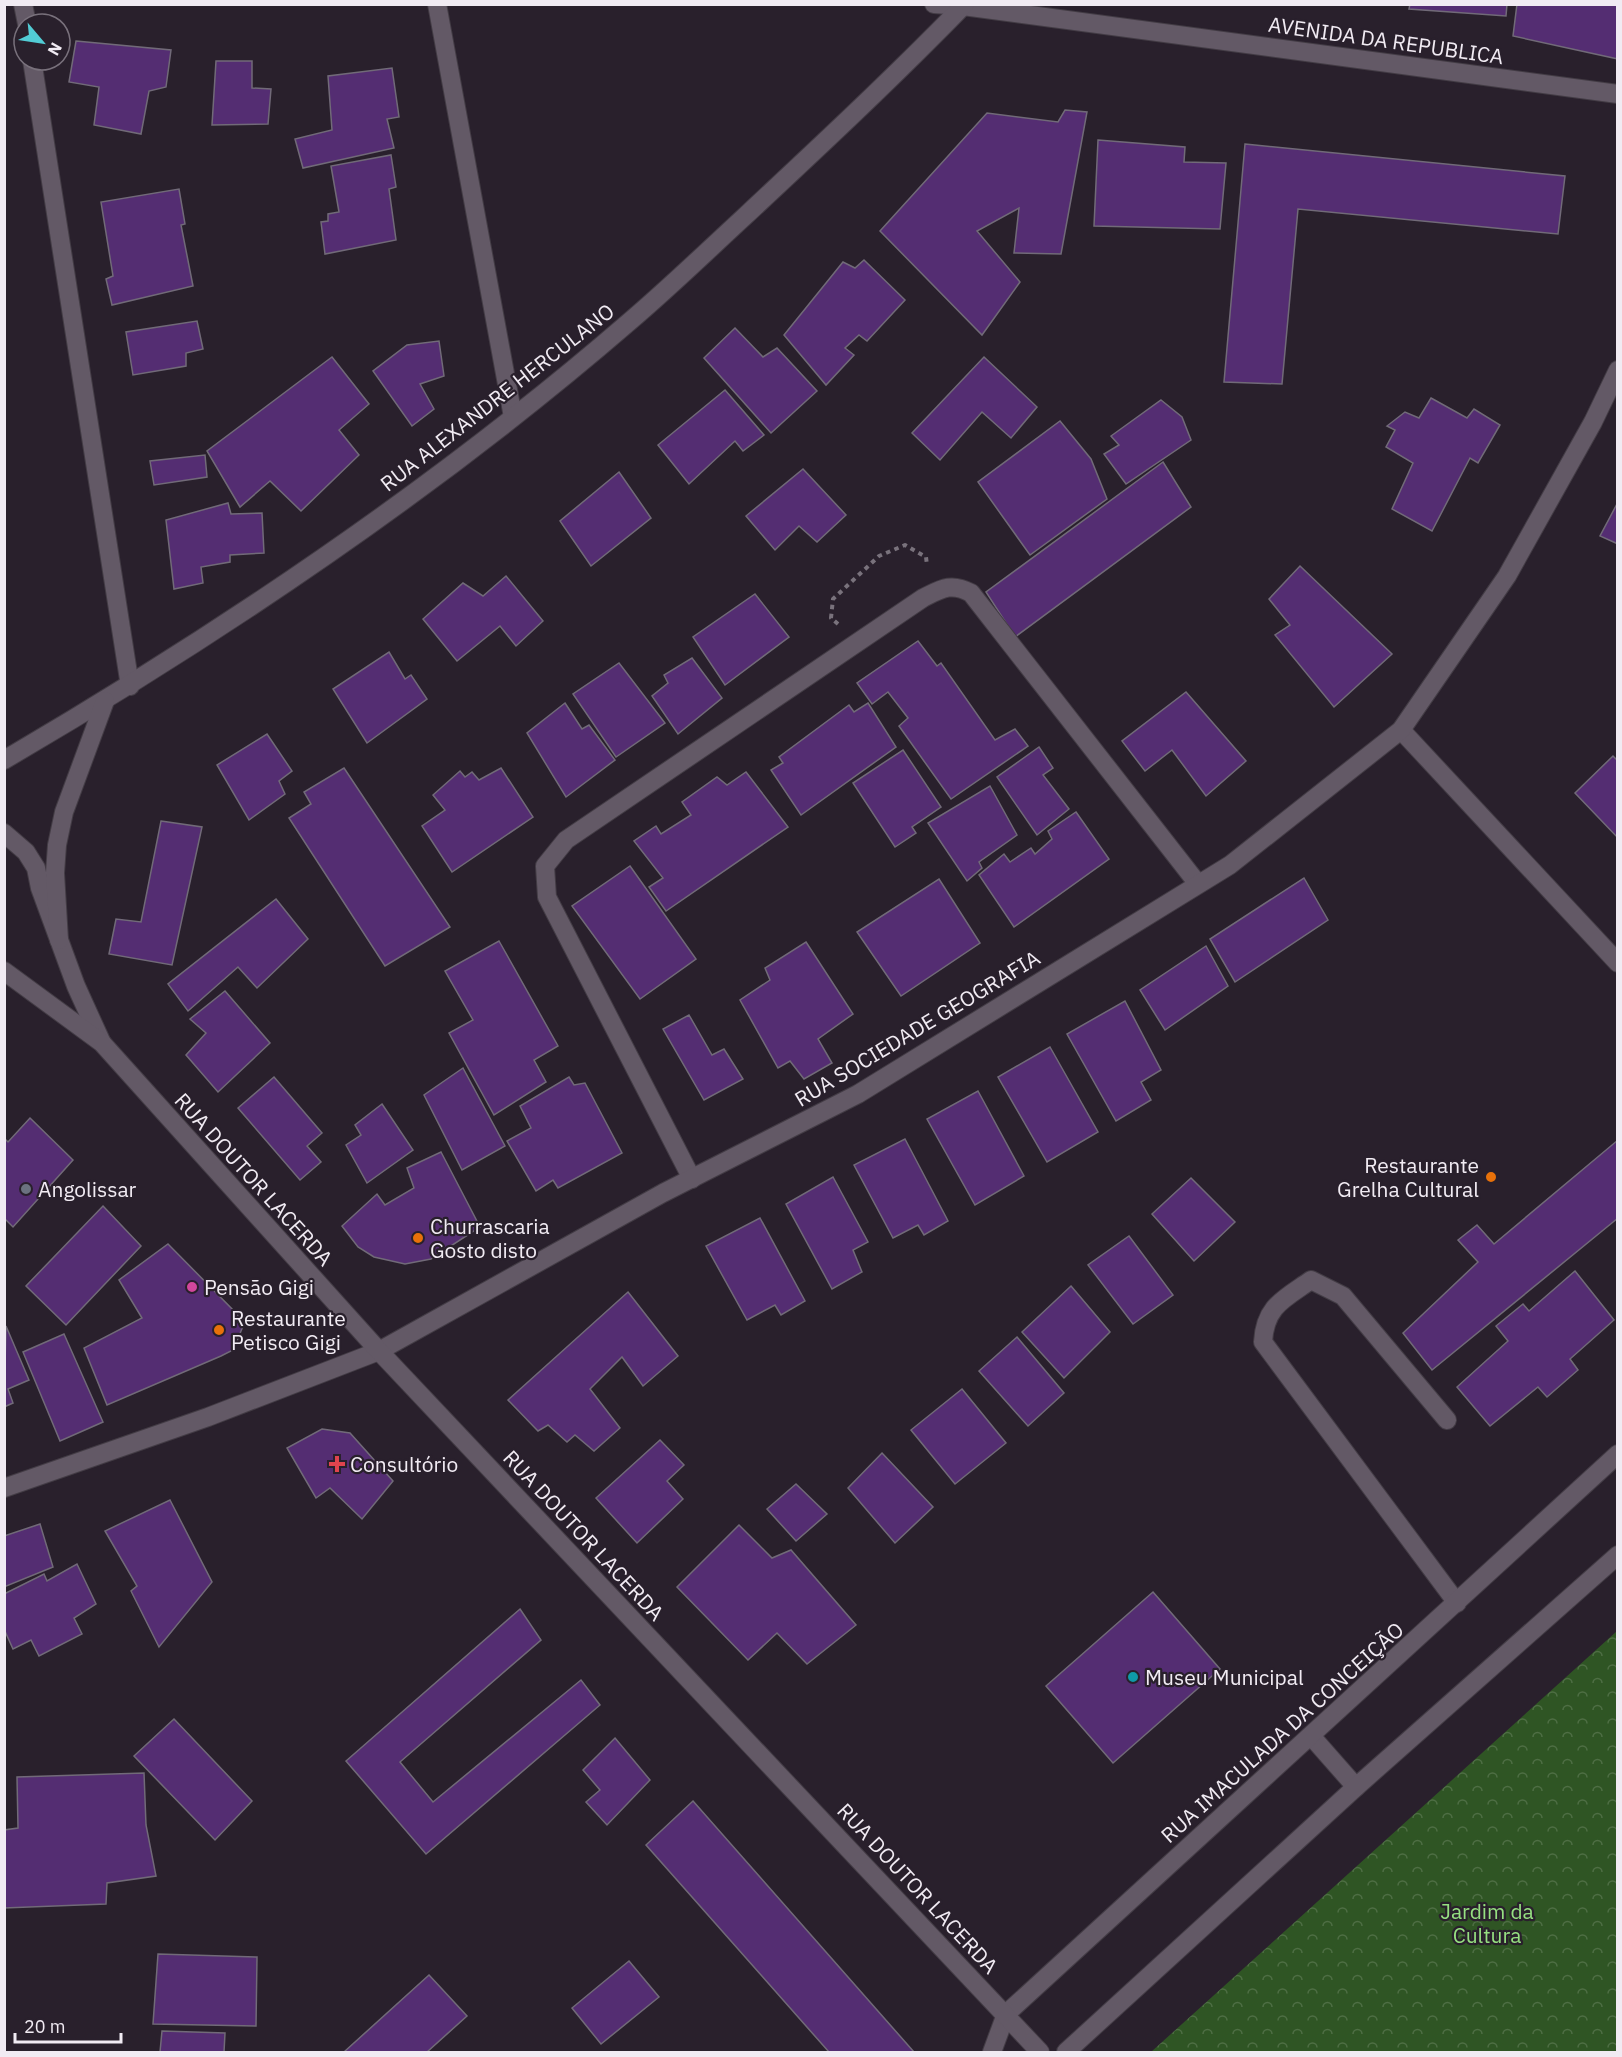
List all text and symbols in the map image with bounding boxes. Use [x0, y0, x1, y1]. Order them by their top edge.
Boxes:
street label: AVENIDA DA REPUBLICA [1267, 10, 1505, 70]
north arrow [12, 12, 72, 72]
text: N [44, 39, 67, 59]
street label: RUA ALEXANDRE HERCULANO [374, 297, 620, 497]
street label: RUA SOCIEDADE GEOGRAFIA [789, 943, 1045, 1113]
street label: RUA DOUTOR LACERDA [169, 1087, 339, 1271]
place label: Restaurante Grelha Cultural [1337, 1151, 1479, 1203]
marker: Restaurante Grelha Cultural [1484, 1170, 1498, 1184]
place label: Angolissar [38, 1175, 137, 1203]
marker: Angolissar [19, 1182, 33, 1196]
place label: Churrascaria Gosto disto [430, 1212, 550, 1264]
marker: Churrascaria Gosto disto [411, 1231, 425, 1245]
place label: Pensão Gigi [204, 1273, 314, 1301]
marker: Pensão Gigi [185, 1280, 199, 1294]
place label: Restaurante Petisco Gigi [231, 1304, 346, 1356]
marker: Restaurante Petisco Gigi [212, 1323, 226, 1337]
street label: RUA DOUTOR LACERDA [497, 1444, 671, 1626]
place label: Consultório [350, 1450, 458, 1478]
marker: Consultório [328, 1455, 346, 1473]
street label: RUA IMACULADA DA CONCEIÇÃO [1155, 1615, 1409, 1849]
place label: Museu Municipal [1145, 1663, 1304, 1691]
marker: Museu Municipal [1126, 1670, 1140, 1684]
street label: RUA DOUTOR LACERDA [831, 1797, 1005, 1979]
park label: Jardim da Cultura [1440, 1897, 1534, 1949]
scale bar [15, 2006, 122, 2044]
text: 20 m [24, 2015, 66, 2038]

